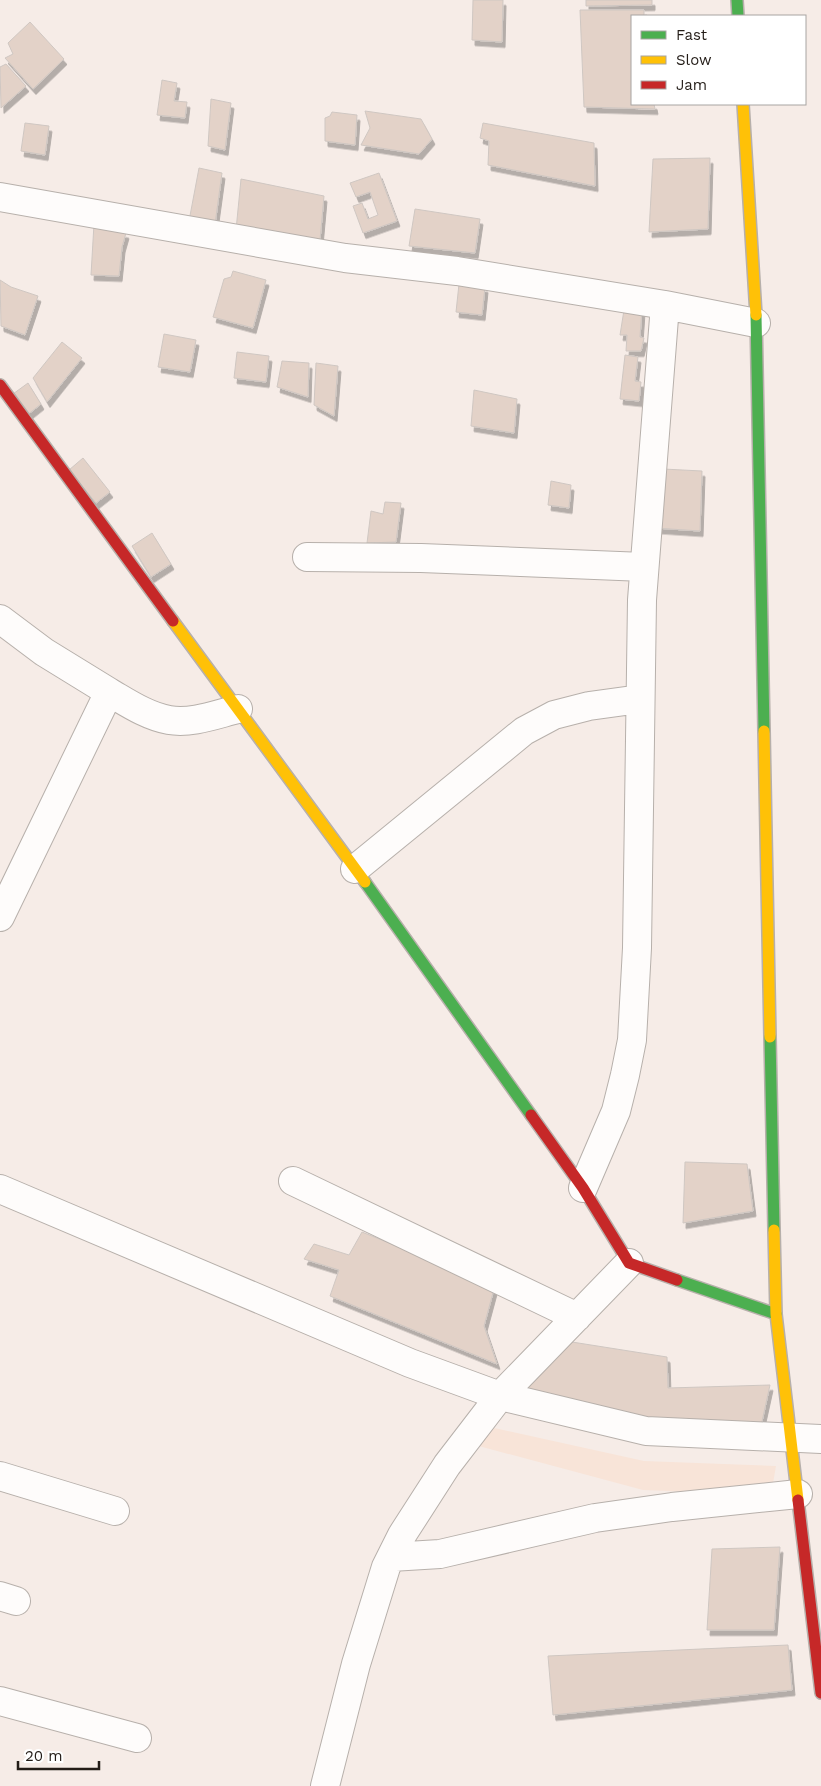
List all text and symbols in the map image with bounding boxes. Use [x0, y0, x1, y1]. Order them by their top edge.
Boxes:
legend [631, 15, 806, 105]
text: Fast [676, 26, 708, 44]
text: Slow [676, 51, 712, 69]
text: Jam [676, 76, 707, 94]
scale bar [18, 1738, 99, 1770]
text: 20 m [25, 1747, 63, 1765]

